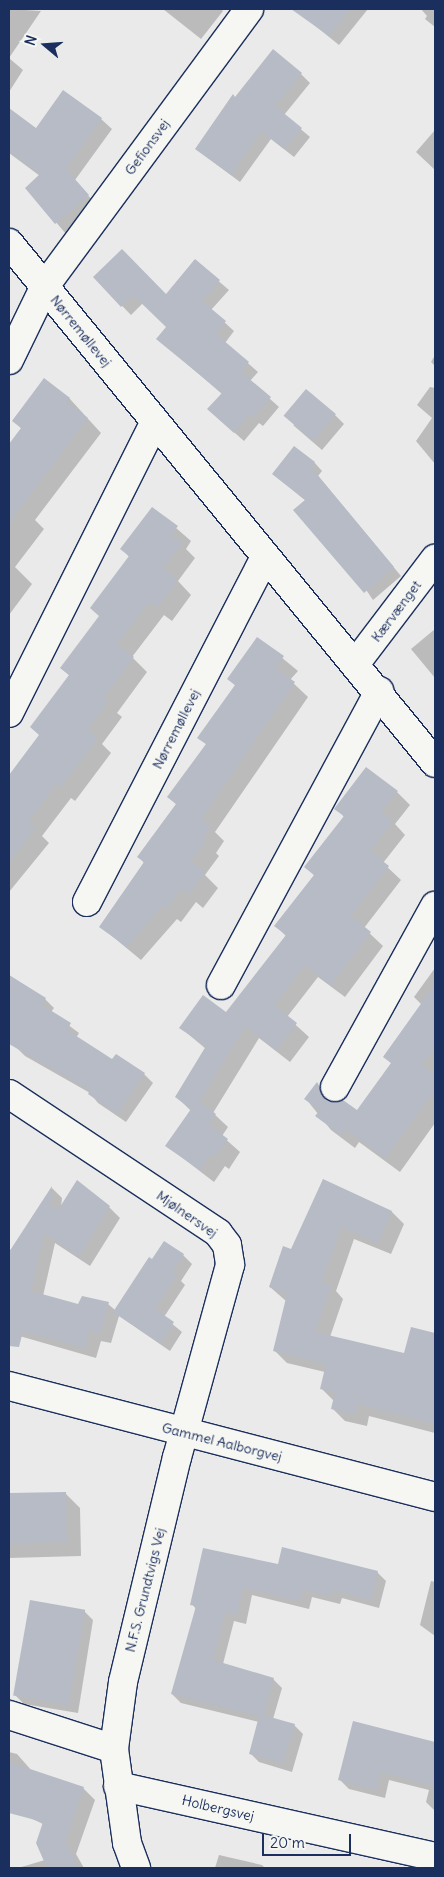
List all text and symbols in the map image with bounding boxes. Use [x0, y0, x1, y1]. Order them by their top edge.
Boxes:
north arrow [20, 20, 70, 70]
text: N [21, 33, 41, 48]
street label: Gefionsvej [121, 116, 173, 178]
street label: Nørremøllevej [47, 292, 115, 370]
street label: Kærvænget [367, 577, 425, 645]
street label: Nørremøllevej [149, 686, 203, 772]
street label: Mjølnersvej [153, 1187, 221, 1241]
street label: Gammel Aalborgvej [160, 1419, 284, 1465]
street label: N.F.S. Grundtvigs Vej [121, 1526, 169, 1654]
street label: Holbergsvej [180, 1792, 256, 1824]
scale bar [264, 1824, 353, 1856]
text: 20 m [270, 1833, 305, 1852]

